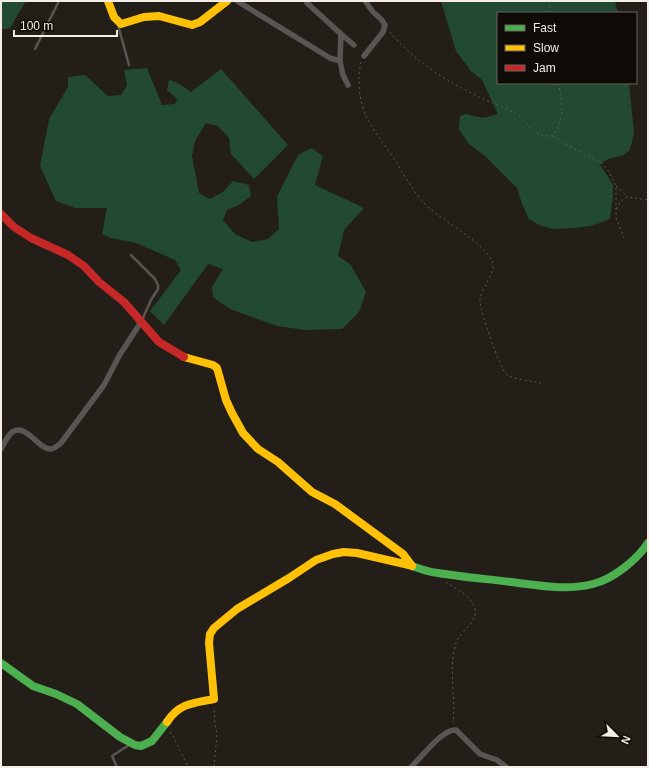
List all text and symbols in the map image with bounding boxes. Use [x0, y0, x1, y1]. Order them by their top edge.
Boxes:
scale bar [14, 12, 117, 38]
legend [497, 12, 637, 84]
text: 100 m [20, 19, 53, 33]
text: Fast [533, 21, 557, 35]
text: Slow [533, 41, 559, 55]
text: Jam [533, 61, 556, 75]
north arrow [597, 716, 637, 756]
text: N [619, 734, 633, 746]

